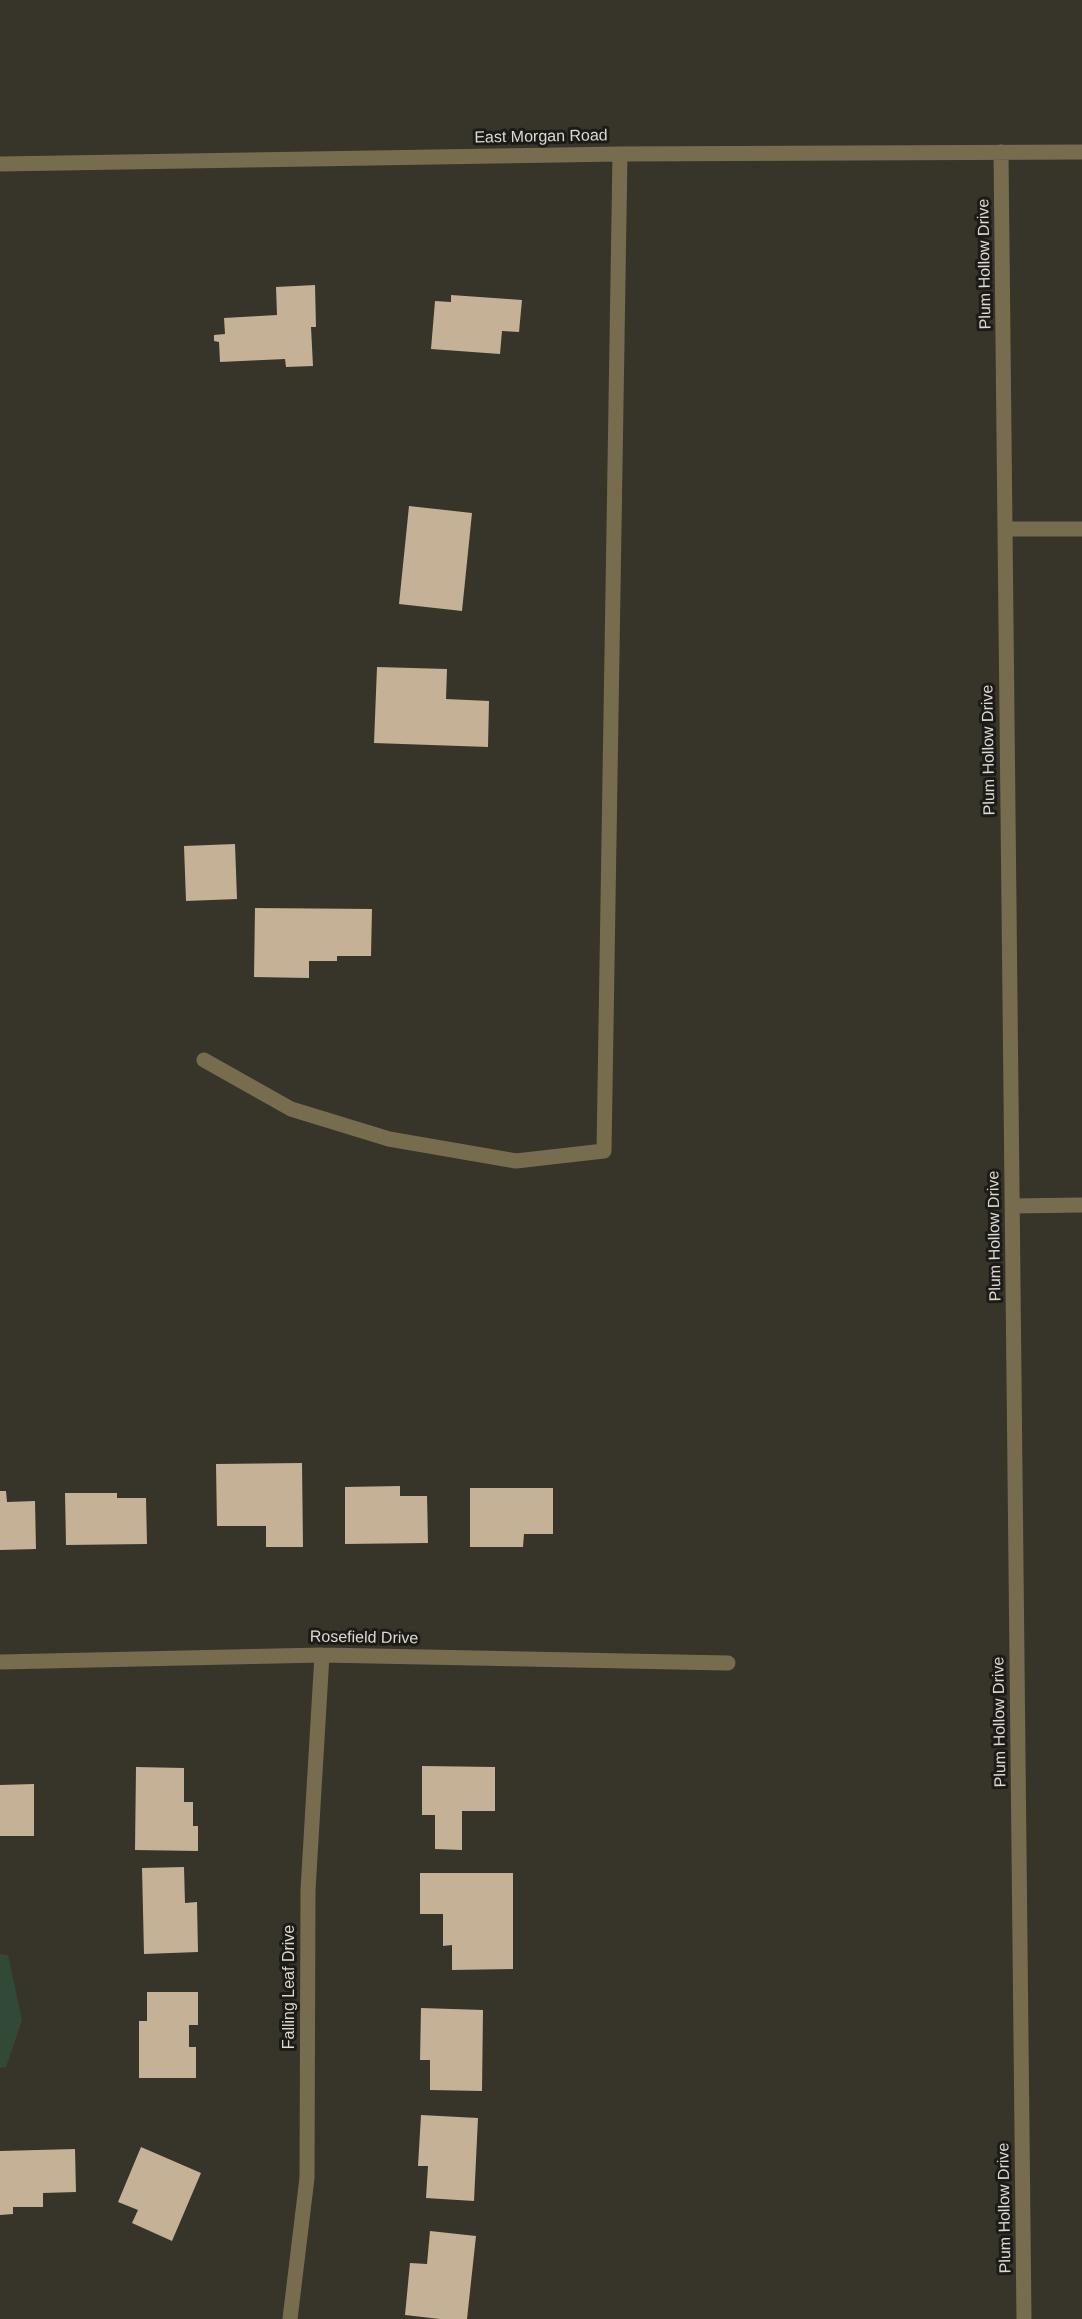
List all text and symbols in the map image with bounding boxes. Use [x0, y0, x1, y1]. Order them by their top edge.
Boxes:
street label: East Morgan Road [474, 126, 608, 148]
street label: Plum Hollow Drive [974, 198, 996, 330]
street label: Plum Hollow Drive [978, 684, 1000, 816]
street label: Plum Hollow Drive [984, 1170, 1006, 1302]
street label: Rosefield Drive [310, 1627, 418, 1649]
street label: Plum Hollow Drive [989, 1656, 1011, 1788]
street label: Falling Leaf Drive [280, 1925, 300, 2049]
street label: Plum Hollow Drive [994, 2142, 1016, 2274]

